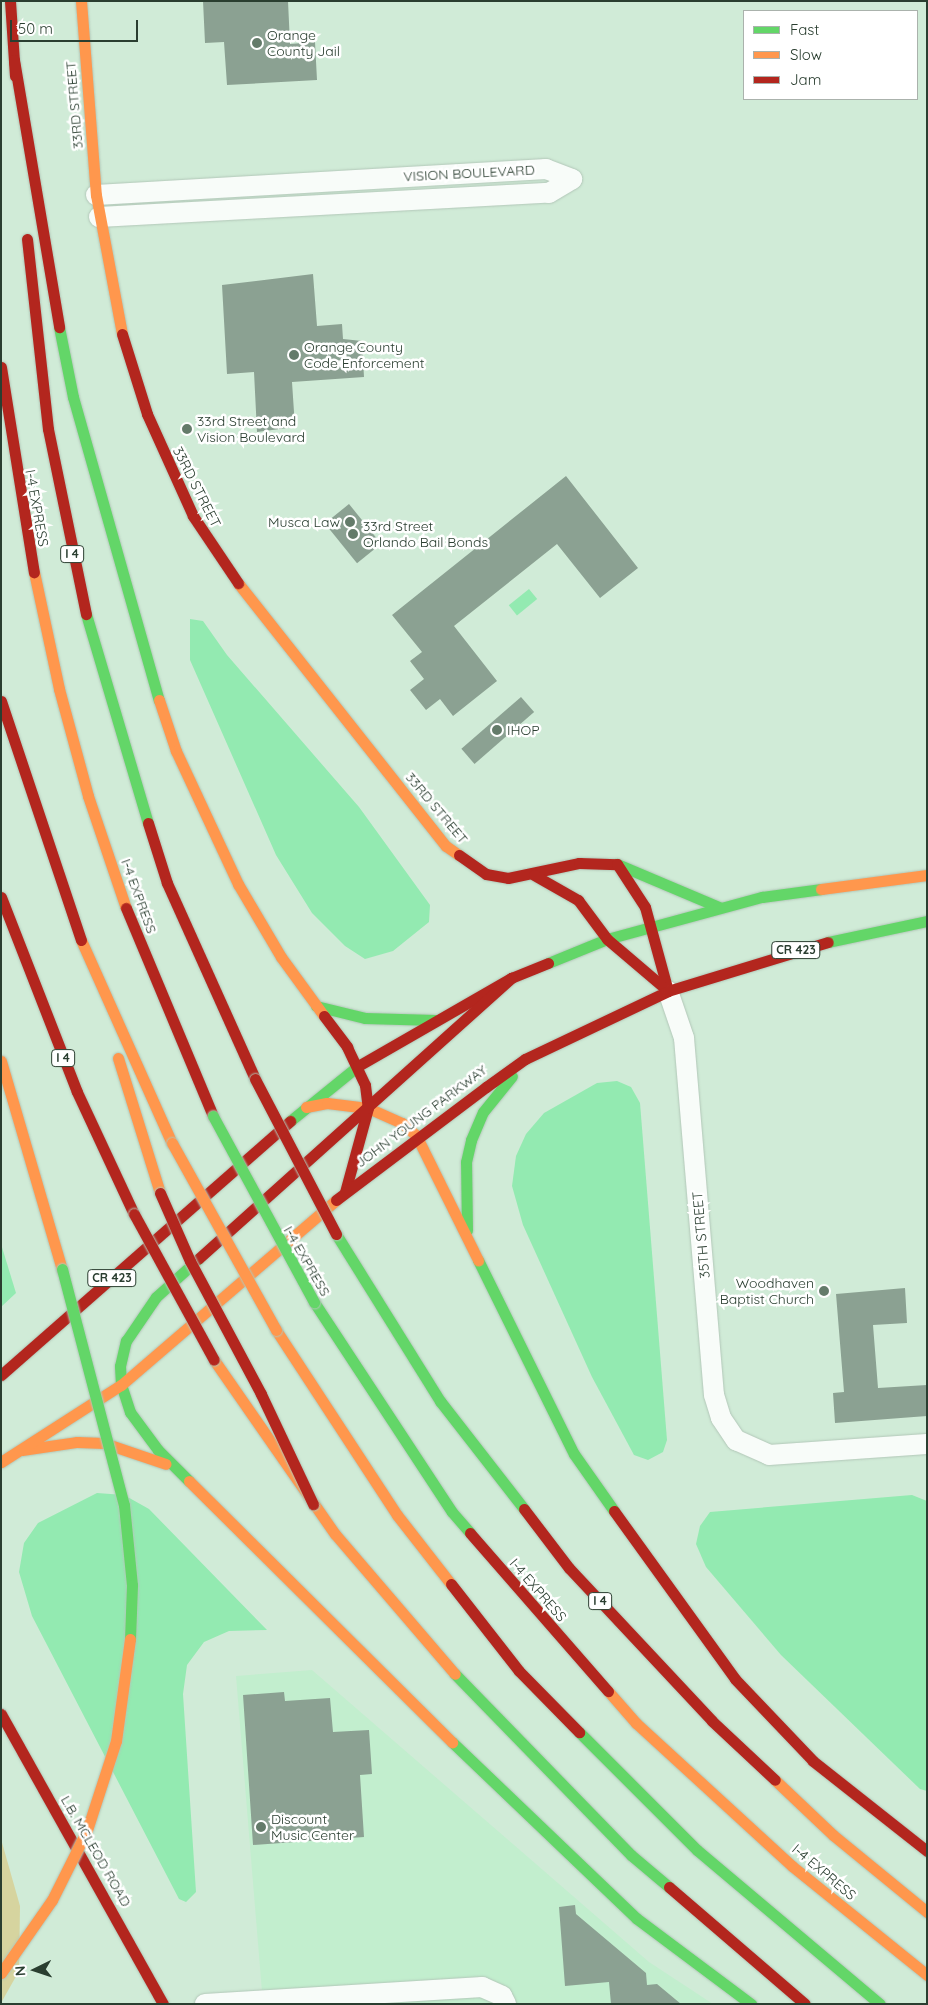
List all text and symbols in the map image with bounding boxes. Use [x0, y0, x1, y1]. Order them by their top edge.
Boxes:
scale bar [12, 10, 140, 42]
legend [743, 10, 918, 100]
text: 50 m [18, 19, 53, 38]
text: Fast [790, 20, 819, 39]
place label: Orange County Jail [267, 27, 340, 59]
marker: Orange County Jail [251, 37, 263, 49]
text: Slow [790, 45, 822, 64]
street label: 33RD STREET [62, 60, 86, 150]
text: Jam [790, 70, 821, 89]
street label: VISION BOULEVARD [403, 161, 535, 185]
place label: Orange County Code Enforcement [304, 339, 425, 372]
marker: Orange County Code Enforcement [288, 349, 300, 361]
place label: 33rd Street and Vision Boulevard [197, 413, 305, 446]
marker: 33rd Street and Vision Boulevard [181, 423, 193, 435]
street label: 33RD STREET [170, 444, 224, 530]
street label: I-4 EXPRESS [22, 468, 52, 548]
place label: Musca Law [268, 514, 340, 530]
marker: Musca Law [344, 516, 356, 528]
place label: 33rd Street Orlando Bail Bonds [363, 518, 488, 550]
marker: 33rd Street Orlando Bail Bonds [347, 528, 359, 540]
road number: I 4 [60, 544, 84, 564]
place label: IHOP [507, 722, 540, 738]
marker: IHOP [491, 724, 503, 736]
street label: 33RD STREET [402, 769, 472, 847]
street label: I-4 EXPRESS [118, 856, 160, 936]
road number: CR 423 [771, 940, 821, 960]
road number: I 4 [50, 1048, 76, 1068]
street label: JOHN YOUNG PARKWAY [352, 1061, 490, 1171]
street label: 35TH STREET [689, 1191, 713, 1279]
street label: I-4 EXPRESS [280, 1223, 334, 1299]
road number: CR 423 [87, 1268, 137, 1288]
place label: Woodhaven Baptist Church [720, 1275, 814, 1308]
marker: Woodhaven Baptist Church [818, 1285, 830, 1297]
street label: I-4 EXPRESS [506, 1555, 570, 1625]
road number: I 4 [588, 1592, 612, 1610]
street label: L.B. MCLEOD ROAD [57, 1793, 135, 1909]
place label: Discount Music Center [271, 1811, 354, 1844]
marker: Discount Music Center [255, 1821, 267, 1833]
street label: I-4 EXPRESS [789, 1840, 859, 1904]
north arrow [10, 1945, 60, 1995]
text: N [11, 1965, 29, 1977]

